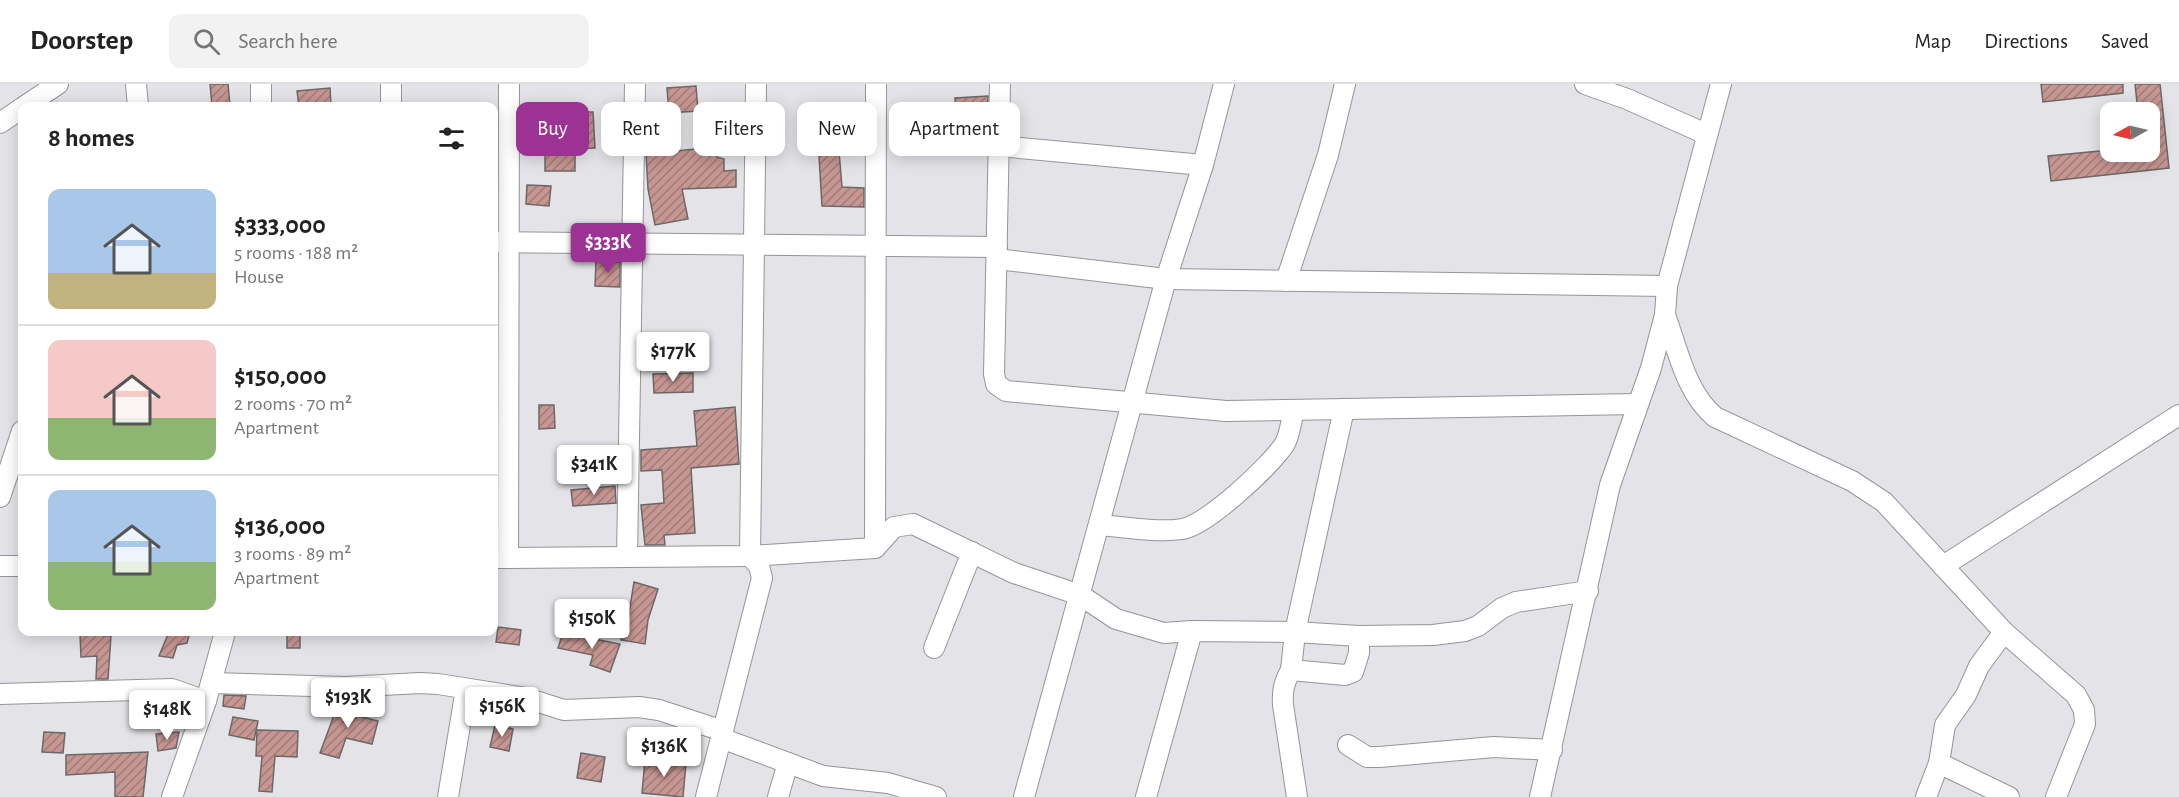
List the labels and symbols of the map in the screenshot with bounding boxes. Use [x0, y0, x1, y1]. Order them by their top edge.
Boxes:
north arrow [2100, 102, 2160, 162]
pin: $333K [566, 223, 650, 274]
pin: $177K [631, 332, 715, 383]
pin: $341K [552, 445, 636, 496]
pin: $150K [550, 599, 634, 650]
pin: $193K [306, 678, 390, 729]
pin: $156K [460, 687, 544, 738]
pin: $148K [125, 690, 209, 741]
pin: $136K [622, 727, 706, 778]

